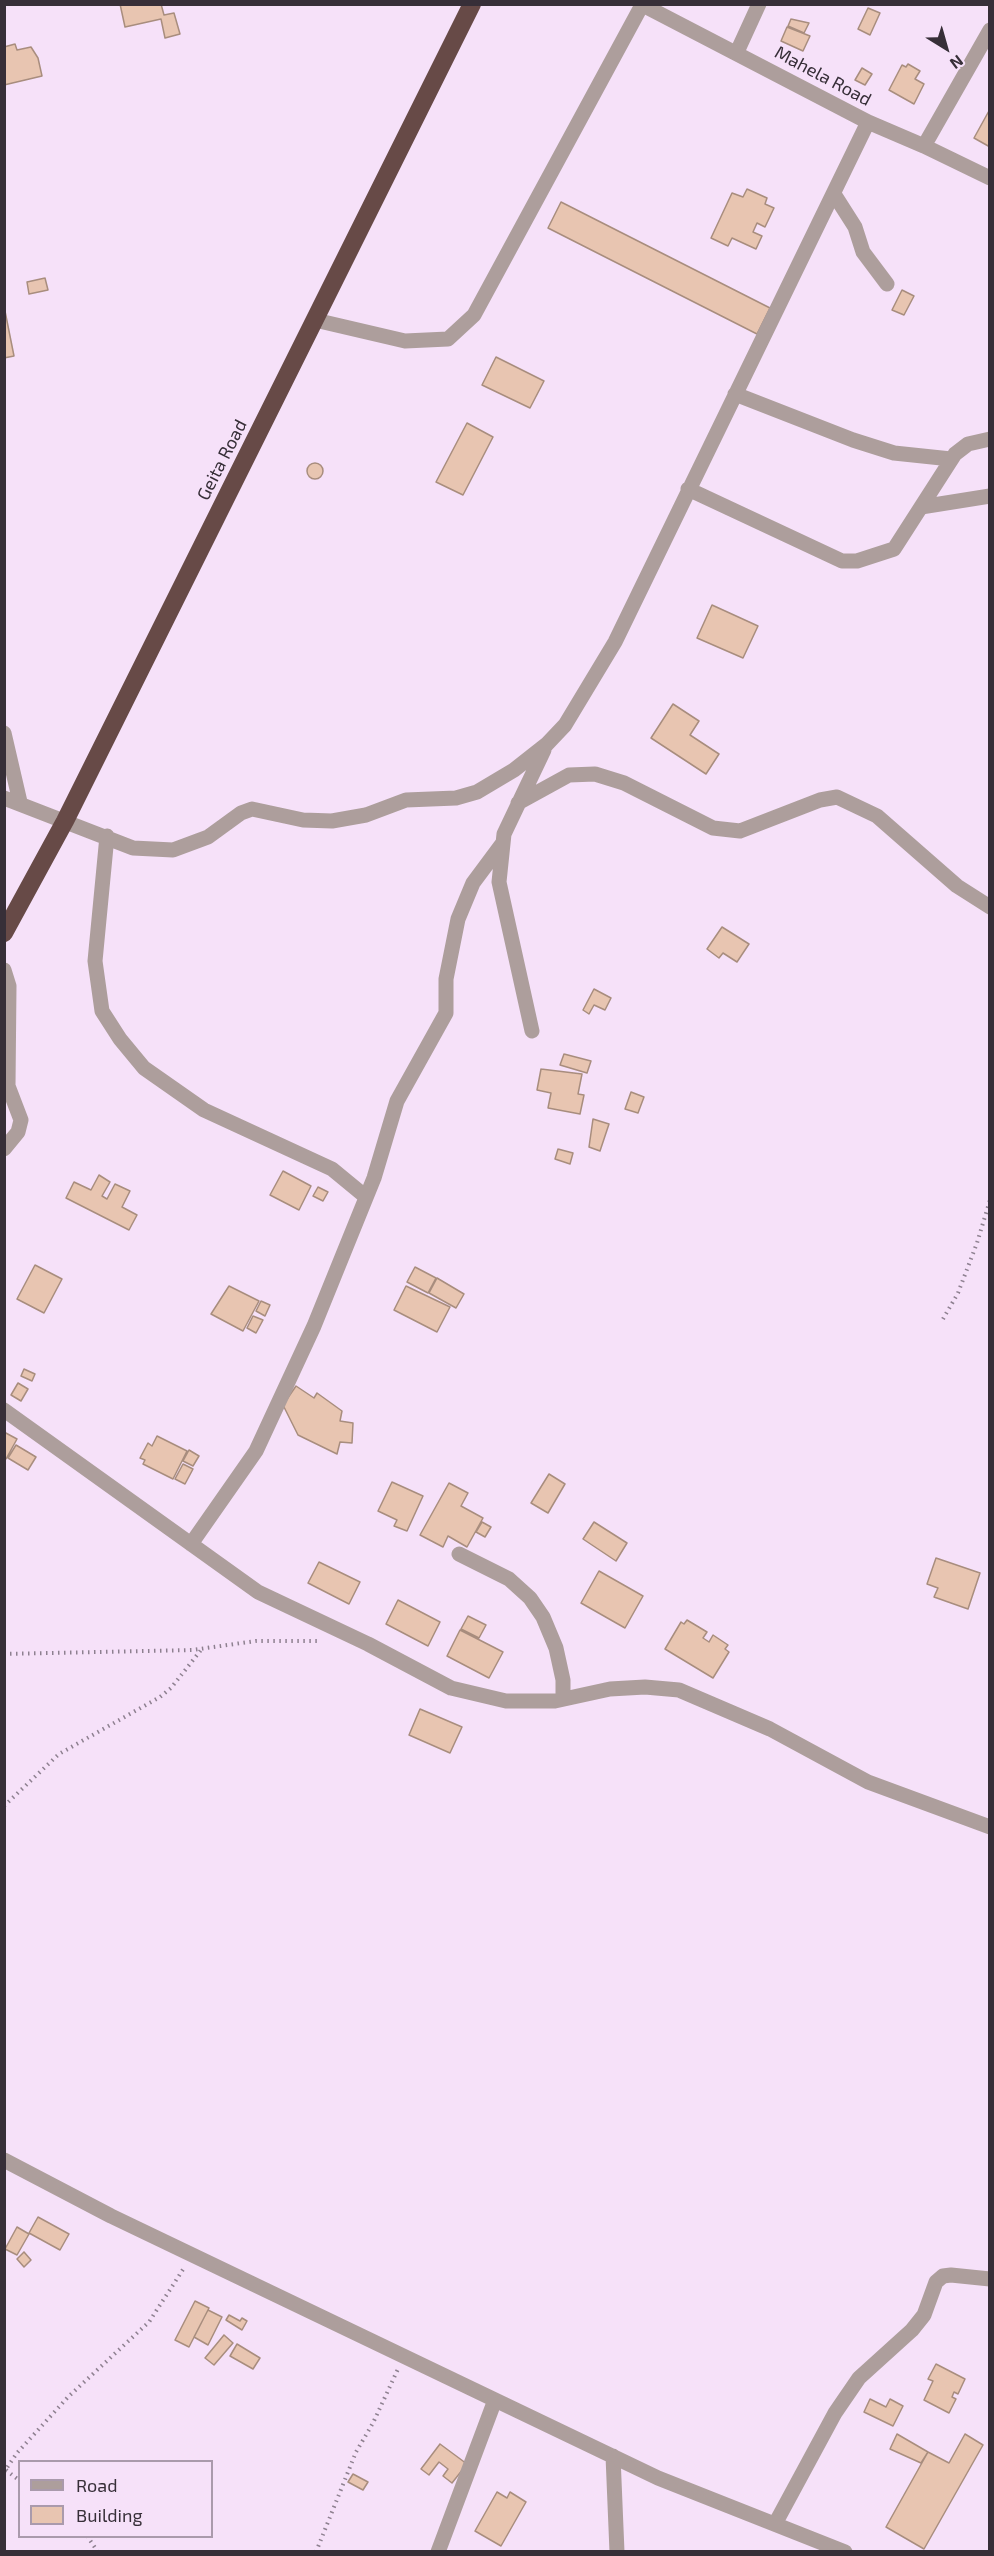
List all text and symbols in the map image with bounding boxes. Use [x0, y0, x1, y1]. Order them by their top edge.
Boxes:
north arrow [916, 18, 976, 78]
street label: Mahela Road [771, 41, 875, 111]
text: N [947, 52, 967, 74]
street label: Geita Road [192, 416, 252, 504]
legend [18, 2460, 213, 2538]
text: Road [76, 2474, 117, 2496]
text: Building [76, 2504, 143, 2526]

